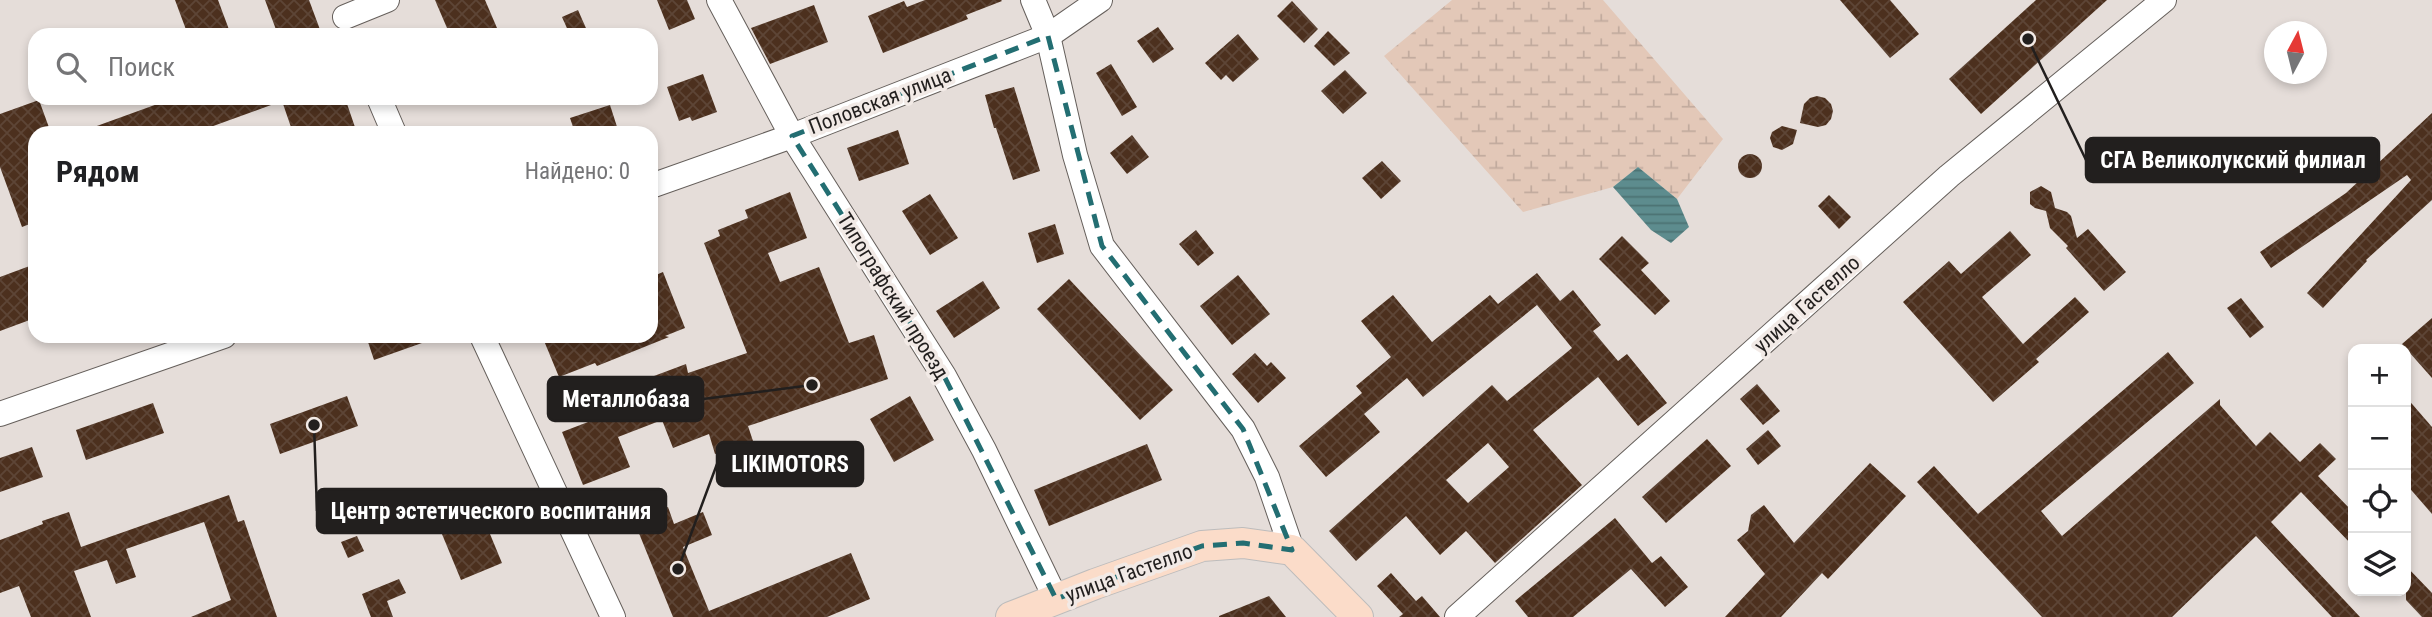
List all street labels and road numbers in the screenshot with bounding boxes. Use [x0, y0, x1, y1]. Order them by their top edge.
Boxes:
street label: Половская улица [805, 63, 955, 139]
street label: Типографский проезд [832, 209, 954, 383]
street label: улица Гастелло [1749, 250, 1865, 358]
street label: улица Гастелло [1062, 539, 1196, 607]

